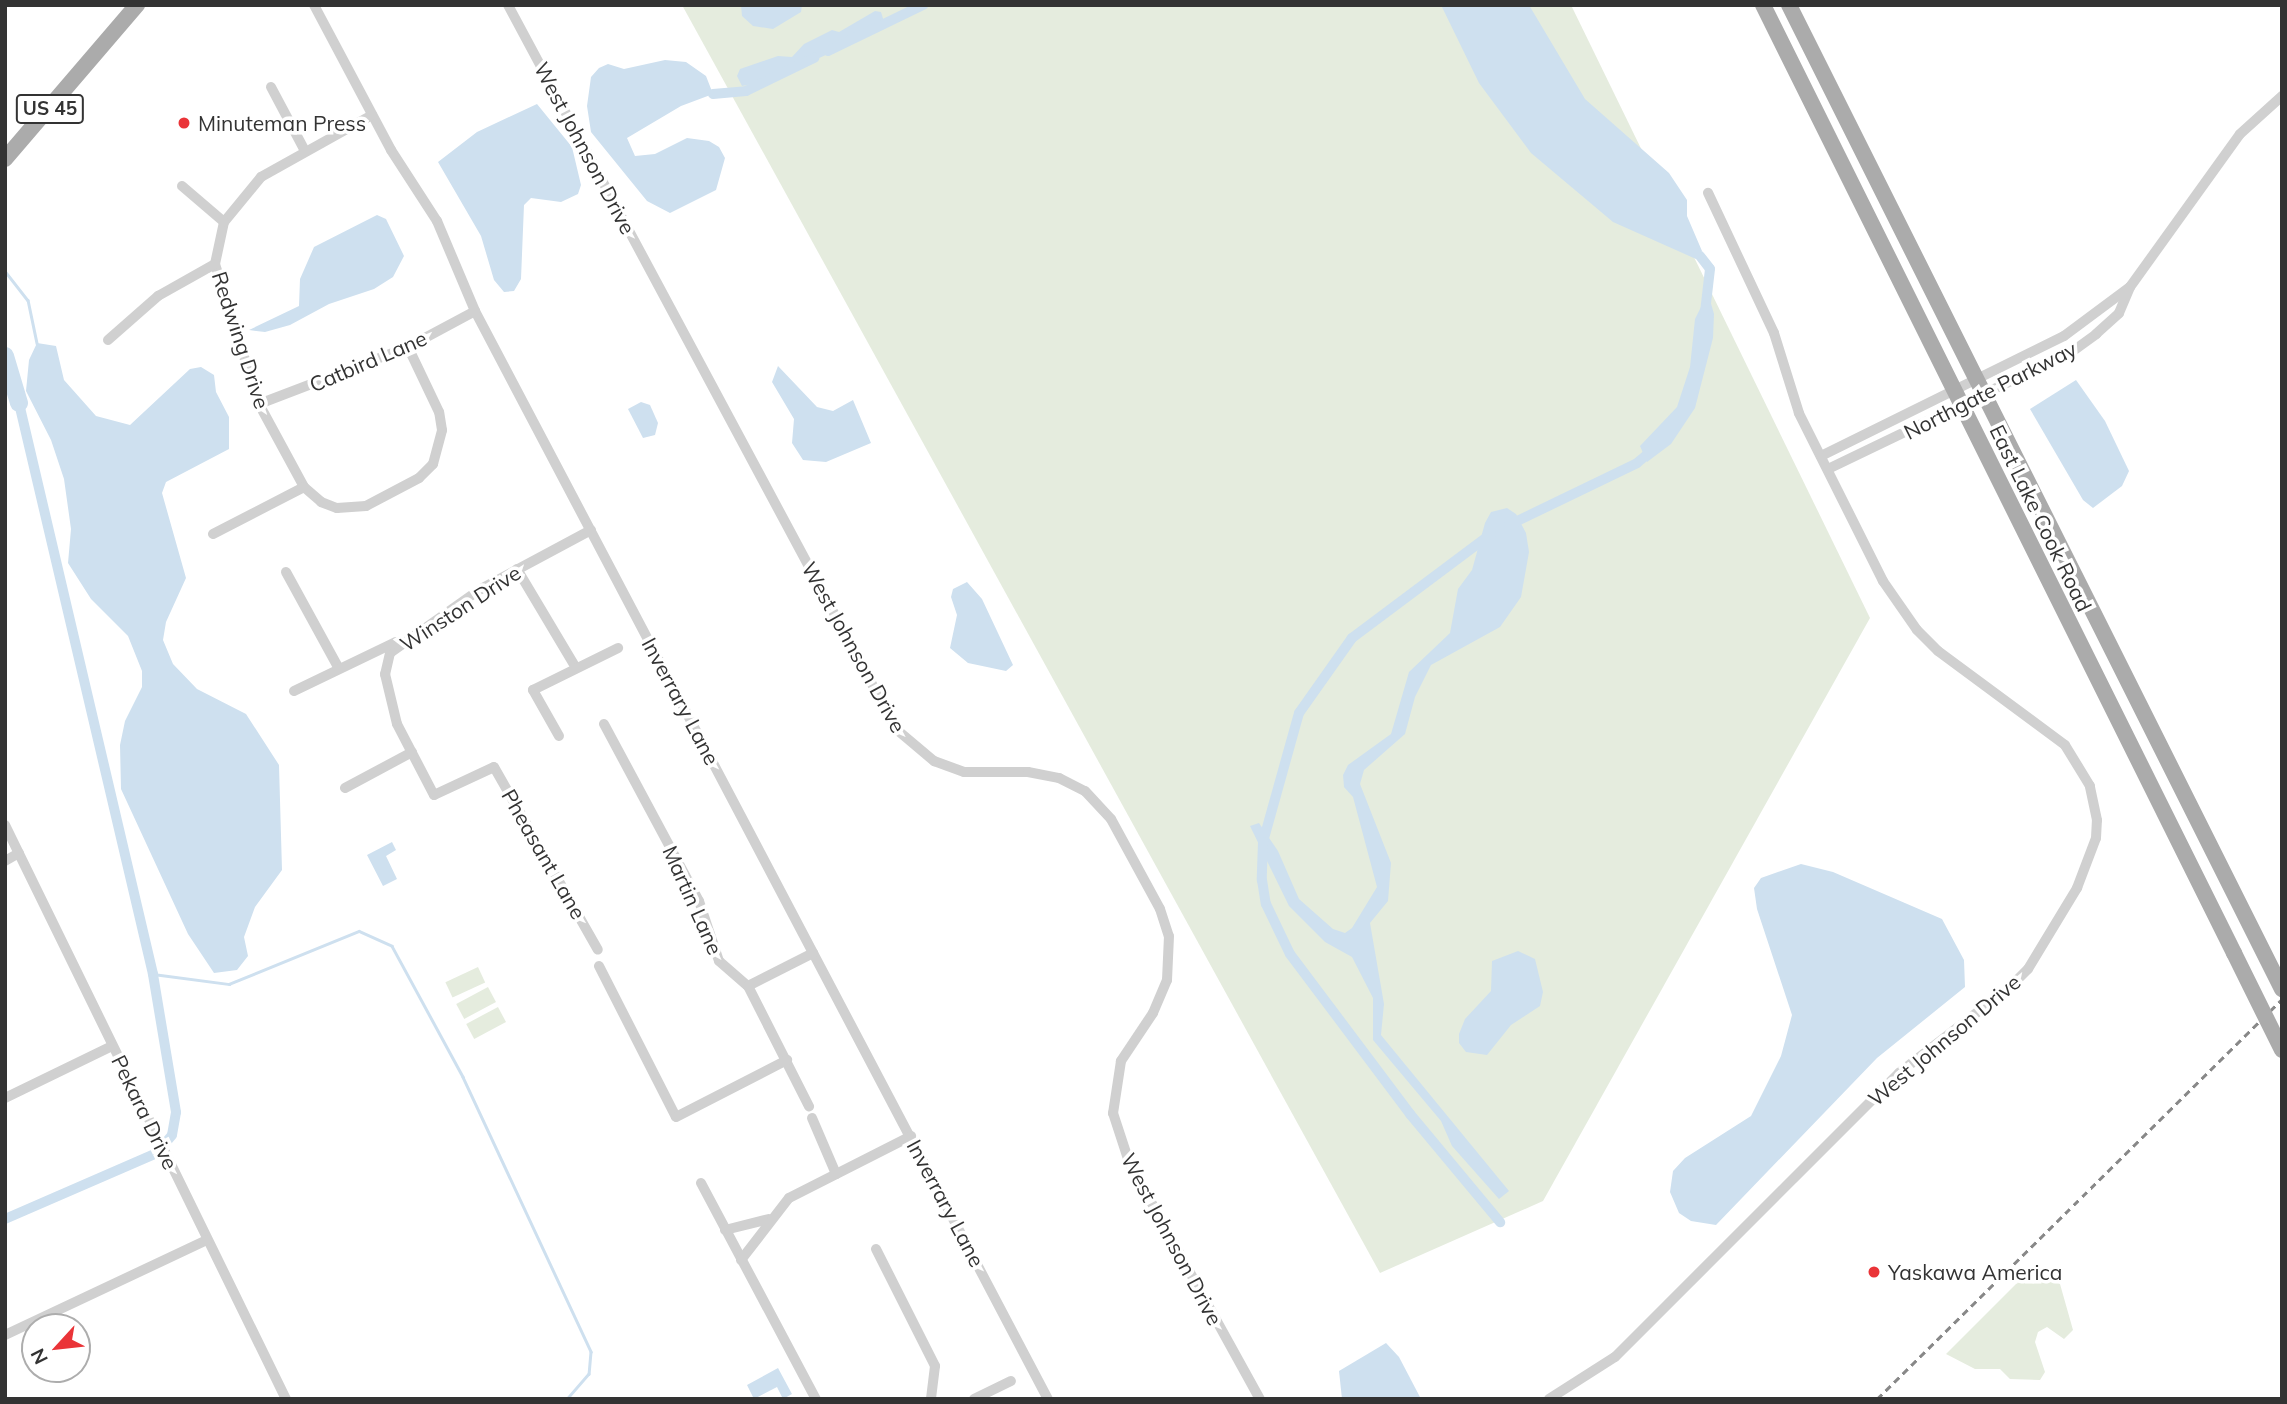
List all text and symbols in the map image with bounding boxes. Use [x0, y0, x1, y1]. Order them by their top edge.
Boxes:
street label: West Johnson Drive [529, 58, 641, 238]
road number: US 45 [15, 94, 85, 124]
place label: Minuteman Press [198, 110, 366, 136]
marker: Minuteman Press [176, 115, 192, 131]
street label: Redwing Drive [207, 268, 275, 412]
street label: Catbird Lane [306, 325, 430, 397]
street label: Northgate Parkway [1899, 336, 2081, 444]
street label: East Lake Cook Road [1985, 420, 2097, 616]
street label: West Johnson Drive [797, 557, 911, 737]
street label: Winston Drive [395, 560, 525, 656]
street label: Inverrary Lane [637, 633, 725, 769]
street label: Pheasant Lane [497, 785, 591, 923]
street label: Martin Lane [658, 842, 728, 958]
street label: West Johnson Drive [1863, 969, 2025, 1111]
street label: Pekara Drive [106, 1051, 184, 1173]
street label: Inverrary Lane [902, 1135, 990, 1271]
street label: West Johnson Drive [1116, 1149, 1228, 1329]
place label: Yaskawa America [1888, 1259, 2062, 1285]
marker: Yaskawa America [1866, 1264, 1882, 1280]
north arrow [21, 1313, 91, 1383]
text: N [25, 1345, 53, 1368]

